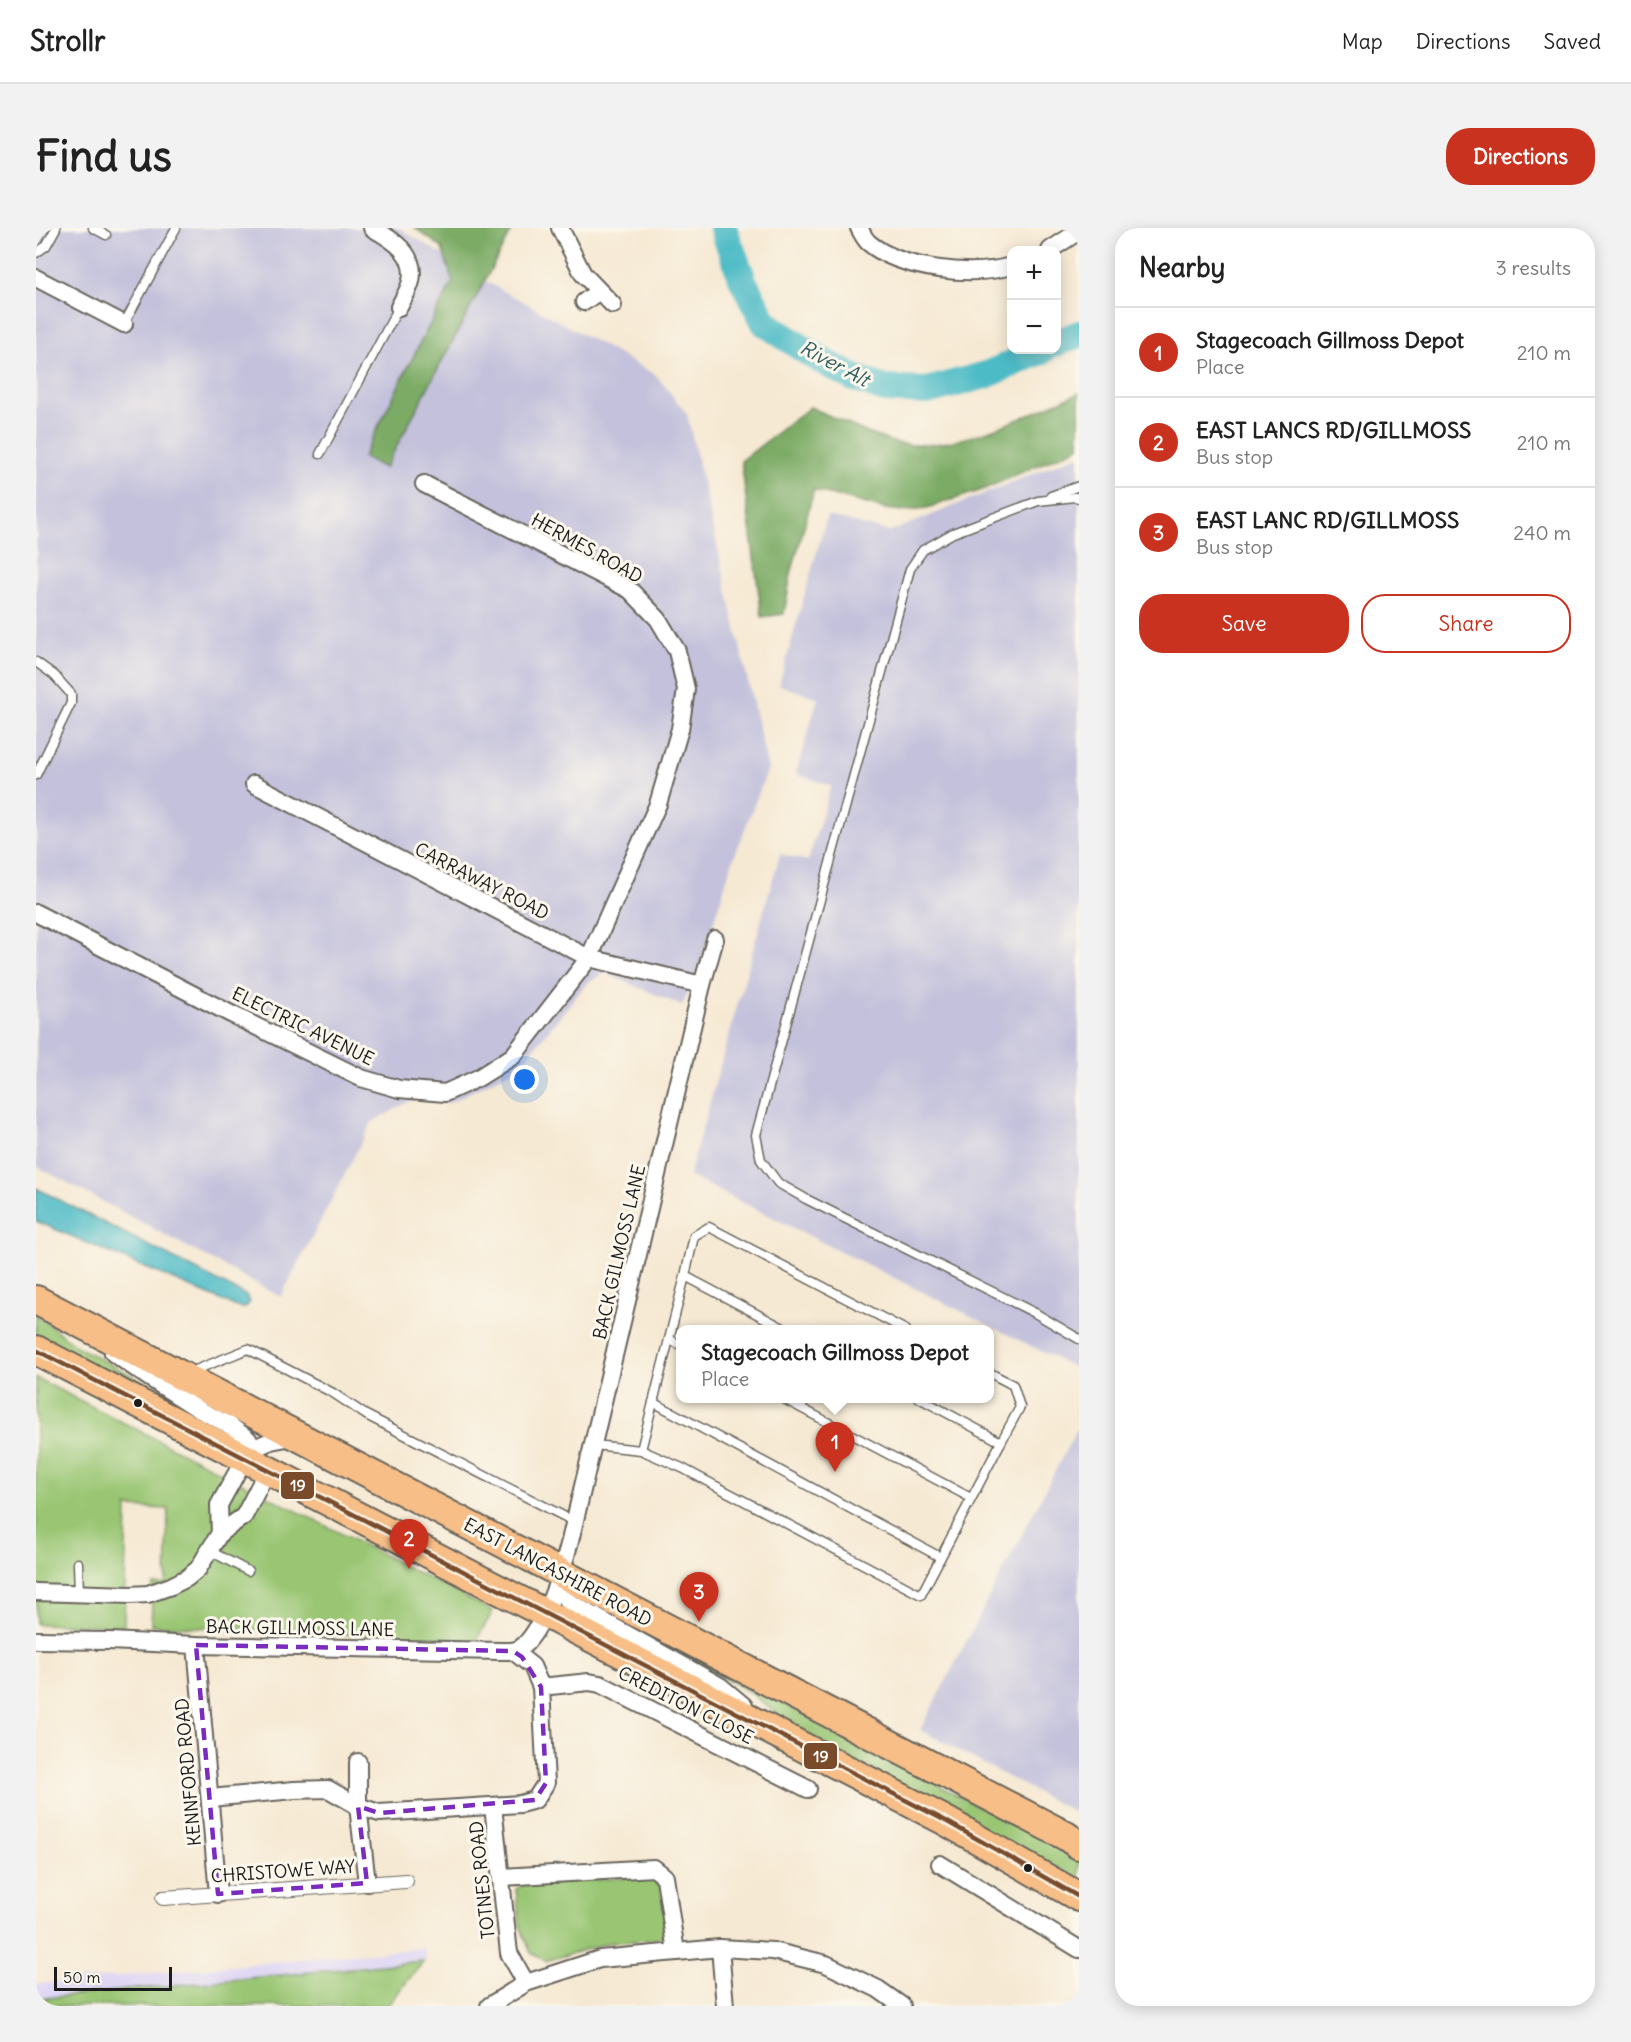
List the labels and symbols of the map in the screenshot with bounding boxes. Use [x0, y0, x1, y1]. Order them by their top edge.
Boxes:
water label: River Alt [796, 334, 876, 393]
street label: HERMES ROAD [527, 508, 647, 588]
street label: CARRAWAY ROAD [411, 837, 553, 925]
street label: ELECTRIC AVENUE [228, 982, 378, 1070]
your location [510, 1065, 539, 1094]
street label: BACK GILMOSS LANE [588, 1162, 650, 1342]
unlabelled marker [132, 1397, 144, 1409]
pin: 1 [816, 1422, 854, 1472]
line badge: 19 [280, 1471, 315, 1500]
text: 19 [290, 1475, 306, 1495]
street label: EAST LANCASHIRE ROAD [460, 1513, 656, 1631]
pin: 2 [390, 1520, 428, 1569]
pin: 3 [680, 1572, 718, 1622]
street label: BACK GILLMOSS LANE [206, 1615, 394, 1641]
street label: CREDITON CLOSE [614, 1661, 758, 1749]
street label: KENNFORD ROAD [170, 1697, 206, 1847]
line badge: 19 [803, 1742, 838, 1770]
text: 19 [813, 1746, 829, 1766]
street label: TOTNES ROAD [464, 1820, 500, 1940]
street label: CHRISTOWE WAY [210, 1854, 356, 1888]
unlabelled marker [1022, 1862, 1034, 1874]
scale bar [54, 1964, 172, 1992]

